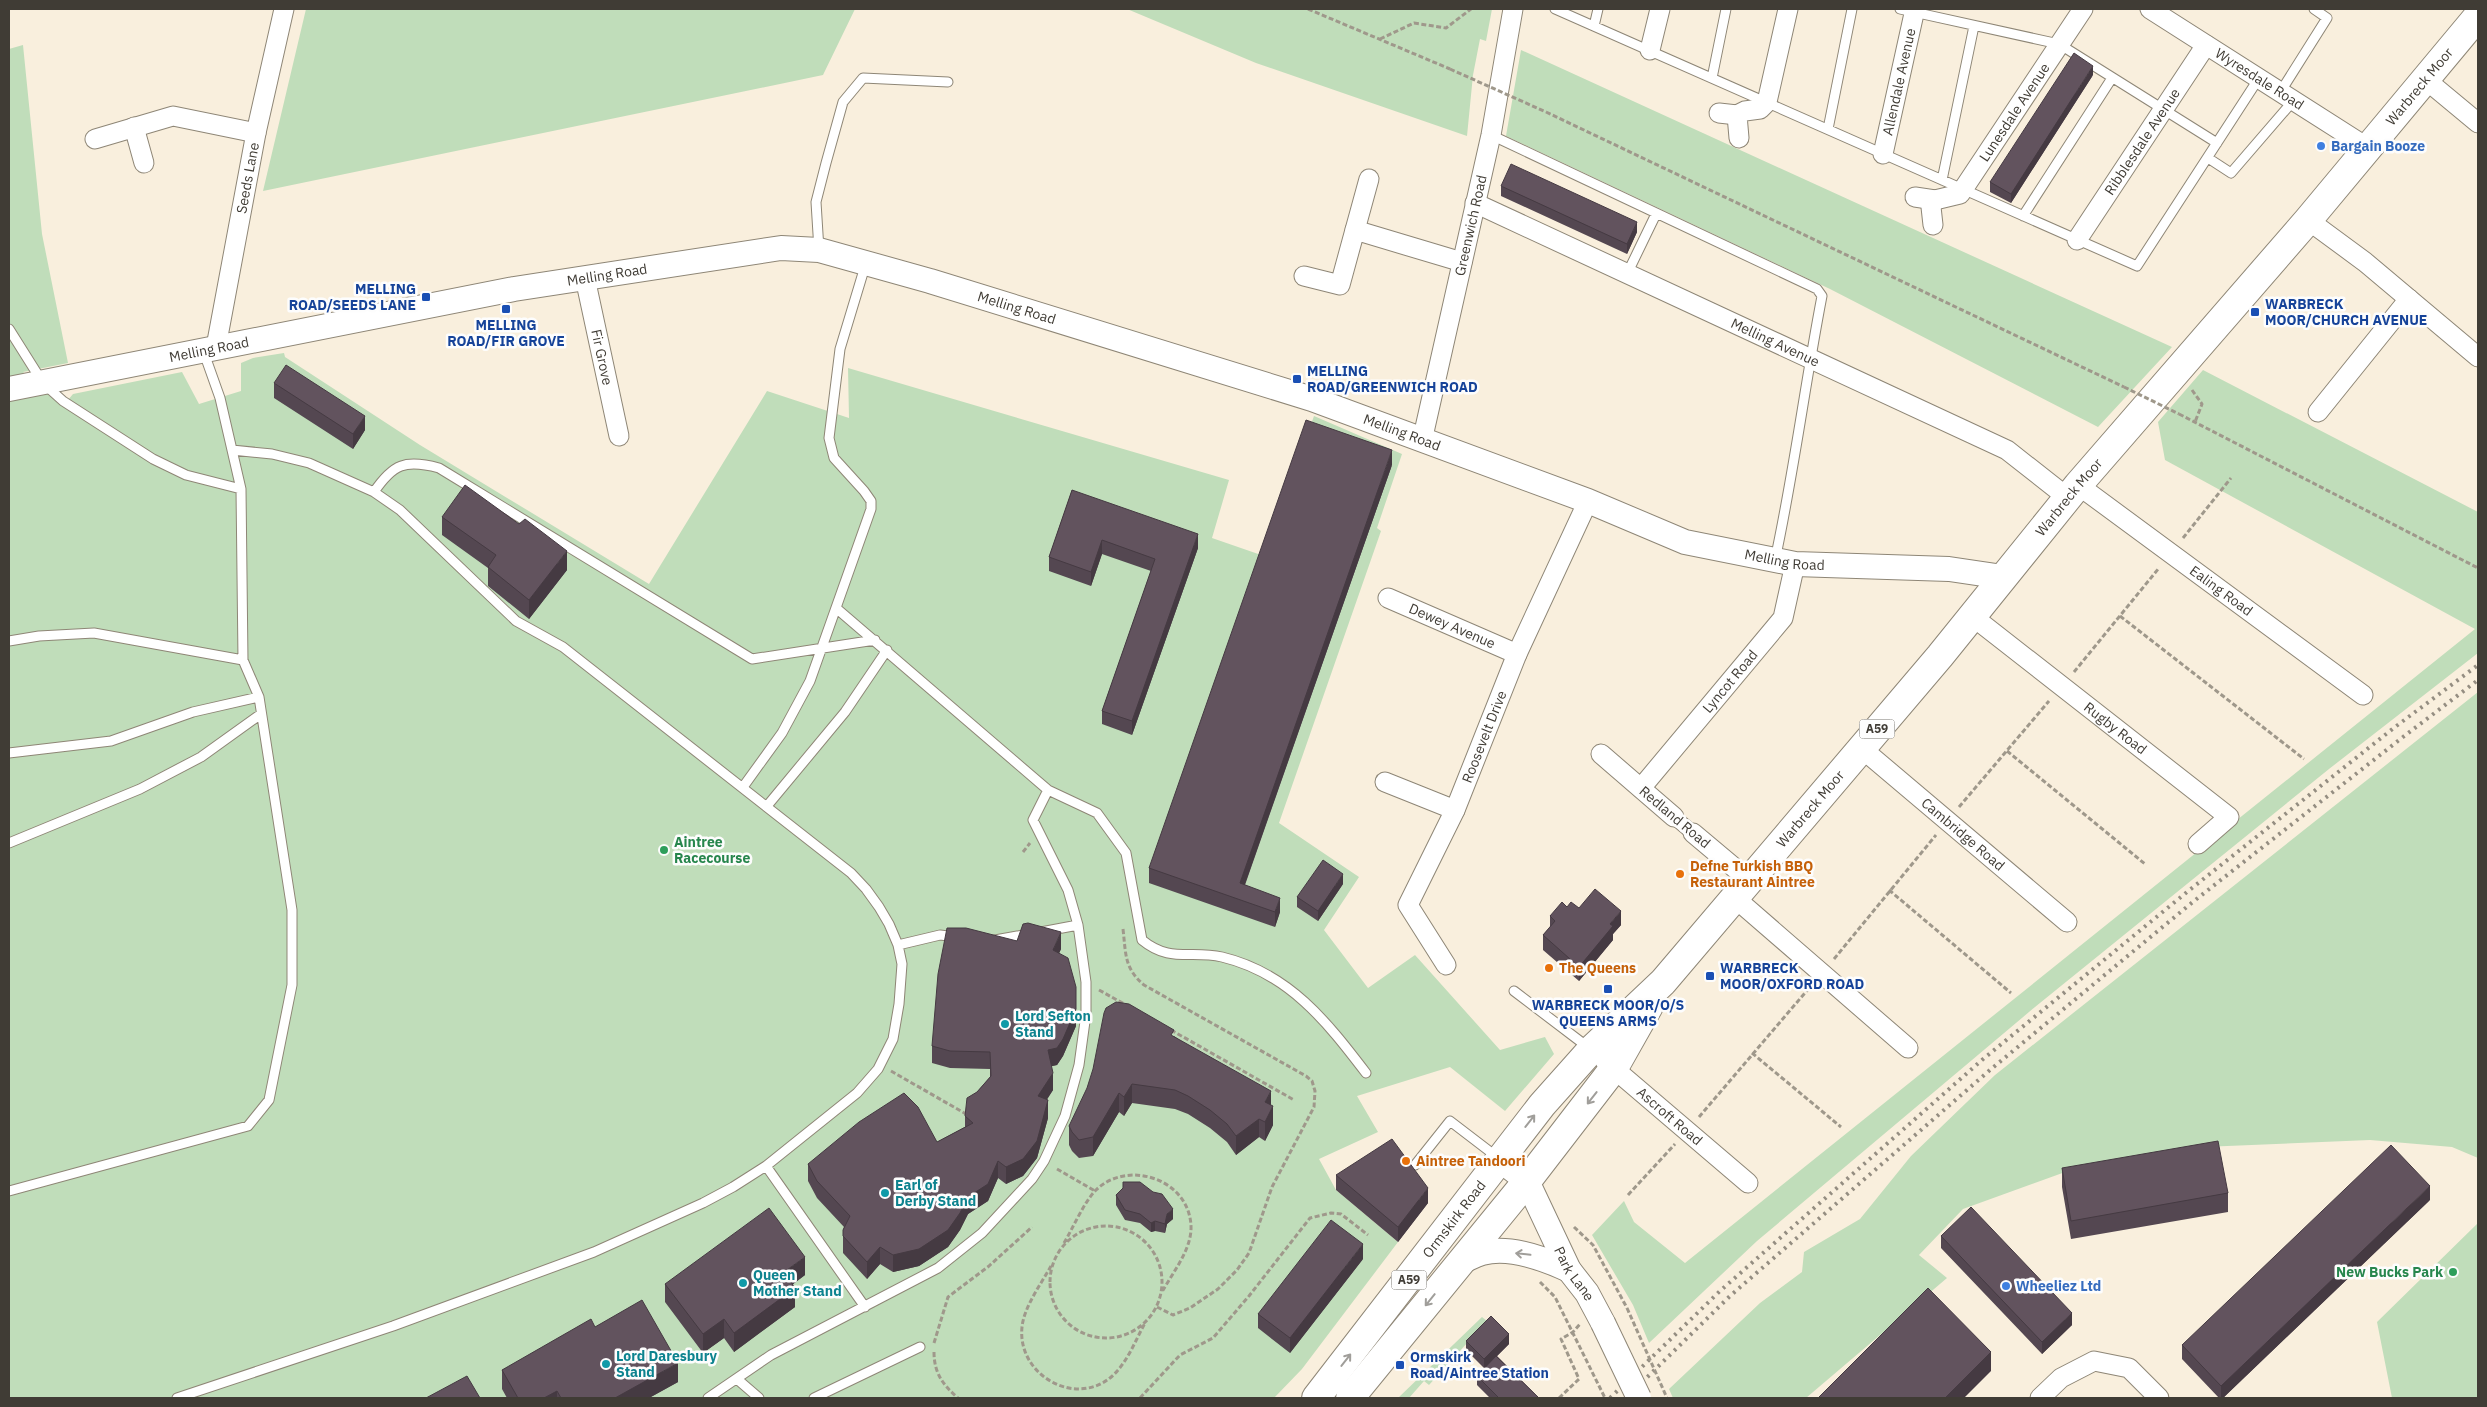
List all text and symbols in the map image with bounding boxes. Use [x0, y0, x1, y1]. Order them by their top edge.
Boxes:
street label: Allendale Avenue [1878, 26, 1920, 137]
street label: Wyresdale Road [2212, 44, 2307, 114]
street label: Warbreck Moor [2382, 44, 2457, 129]
street label: Lunesdale Avenue [1975, 59, 2054, 165]
street label: Ribblesdale Avenue [2100, 85, 2184, 198]
place label: Bargain Booze [2331, 137, 2425, 155]
marker: Bargain Booze [2315, 140, 2327, 152]
street label: Seeds Lane [232, 141, 263, 215]
street label: Greenwich Road [1451, 173, 1491, 278]
street label: Melling Road [566, 260, 648, 290]
place label: MELLING ROAD/SEEDS LANE [289, 280, 416, 314]
street label: Melling Road [975, 287, 1058, 328]
marker: MELLING ROAD/SEEDS LANE [420, 291, 432, 303]
place label: WARBRECK MOOR/CHURCH AVENUE [2265, 295, 2427, 329]
marker: MELLING ROAD/FIR GROVE [500, 303, 512, 315]
marker: WARBRECK MOOR/CHURCH AVENUE [2249, 306, 2261, 318]
street label: Melling Avenue [1728, 314, 1823, 371]
place label: MELLING ROAD/FIR GROVE [447, 316, 565, 350]
street label: Fir Grove [587, 328, 617, 387]
street label: Melling Road [168, 333, 251, 366]
place label: MELLING ROAD/GREENWICH ROAD [1307, 362, 1478, 396]
marker: MELLING ROAD/GREENWICH ROAD [1291, 373, 1303, 385]
street label: Melling Road [1361, 410, 1443, 455]
street label: Warbreck Moor [2031, 454, 2106, 540]
street label: Melling Road [1743, 545, 1825, 574]
street label: Ealing Road [2186, 561, 2256, 620]
street label: Dewey Avenue [1406, 599, 1498, 653]
street label: Lyncot Road [1699, 646, 1762, 717]
street label: Roosevelt Drive [1458, 688, 1511, 785]
street label: Rugby Road [2080, 698, 2150, 758]
road number: A59 [1860, 720, 1894, 739]
street label: Warbreck Moor [1772, 766, 1848, 851]
street label: Redland Road [1636, 782, 1714, 852]
street label: Cambridge Road [1918, 794, 2009, 875]
place label: Aintree Racecourse [674, 833, 750, 867]
marker: Aintree Racecourse [658, 844, 670, 856]
place label: Defne Turkish BBQ Restaurant Aintree [1690, 857, 1815, 891]
marker: Defne Turkish BBQ Restaurant Aintree [1674, 868, 1686, 880]
place label: The Queens [1559, 959, 1636, 977]
place label: WARBRECK MOOR/OXFORD ROAD [1720, 959, 1864, 993]
marker: The Queens [1543, 962, 1555, 974]
marker: WARBRECK MOOR/OXFORD ROAD [1704, 970, 1716, 982]
marker: WARBRECK MOOR/O/S QUEENS ARMS [1602, 983, 1614, 995]
place label: WARBRECK MOOR/O/S QUEENS ARMS [1532, 996, 1685, 1030]
place label: Lord Sefton Stand [1015, 1007, 1091, 1041]
marker: Lord Sefton Stand [999, 1018, 1011, 1030]
street label: Ascroft Road [1633, 1083, 1706, 1149]
one-way arrow [1586, 1091, 1597, 1104]
one-way arrow [1524, 1115, 1535, 1128]
place label: Aintree Tandoori [1416, 1152, 1525, 1170]
marker: Aintree Tandoori [1400, 1155, 1412, 1167]
place label: Earl of Derby Stand [895, 1176, 976, 1210]
street label: Ormskirk Road [1418, 1177, 1490, 1261]
marker: Earl of Derby Stand [879, 1187, 891, 1199]
street label: Park Lane [1550, 1244, 1599, 1304]
one-way arrow [1516, 1250, 1532, 1259]
place label: New Bucks Park [2336, 1263, 2444, 1281]
place label: Queen Mother Stand [753, 1266, 842, 1300]
marker: New Bucks Park [2447, 1266, 2459, 1278]
road number: A59 [1392, 1270, 1426, 1290]
marker: Queen Mother Stand [737, 1277, 749, 1289]
place label: Wheeliez Ltd [2016, 1277, 2101, 1295]
marker: Wheeliez Ltd [2000, 1280, 2012, 1292]
one-way arrow [1424, 1293, 1435, 1306]
place label: Lord Daresbury Stand [616, 1347, 717, 1381]
place label: Ormskirk Road/Aintree Station [1410, 1348, 1549, 1382]
one-way arrow [1341, 1354, 1352, 1367]
marker: Lord Daresbury Stand [600, 1358, 612, 1370]
marker: Ormskirk Road/Aintree Station [1394, 1359, 1406, 1371]

